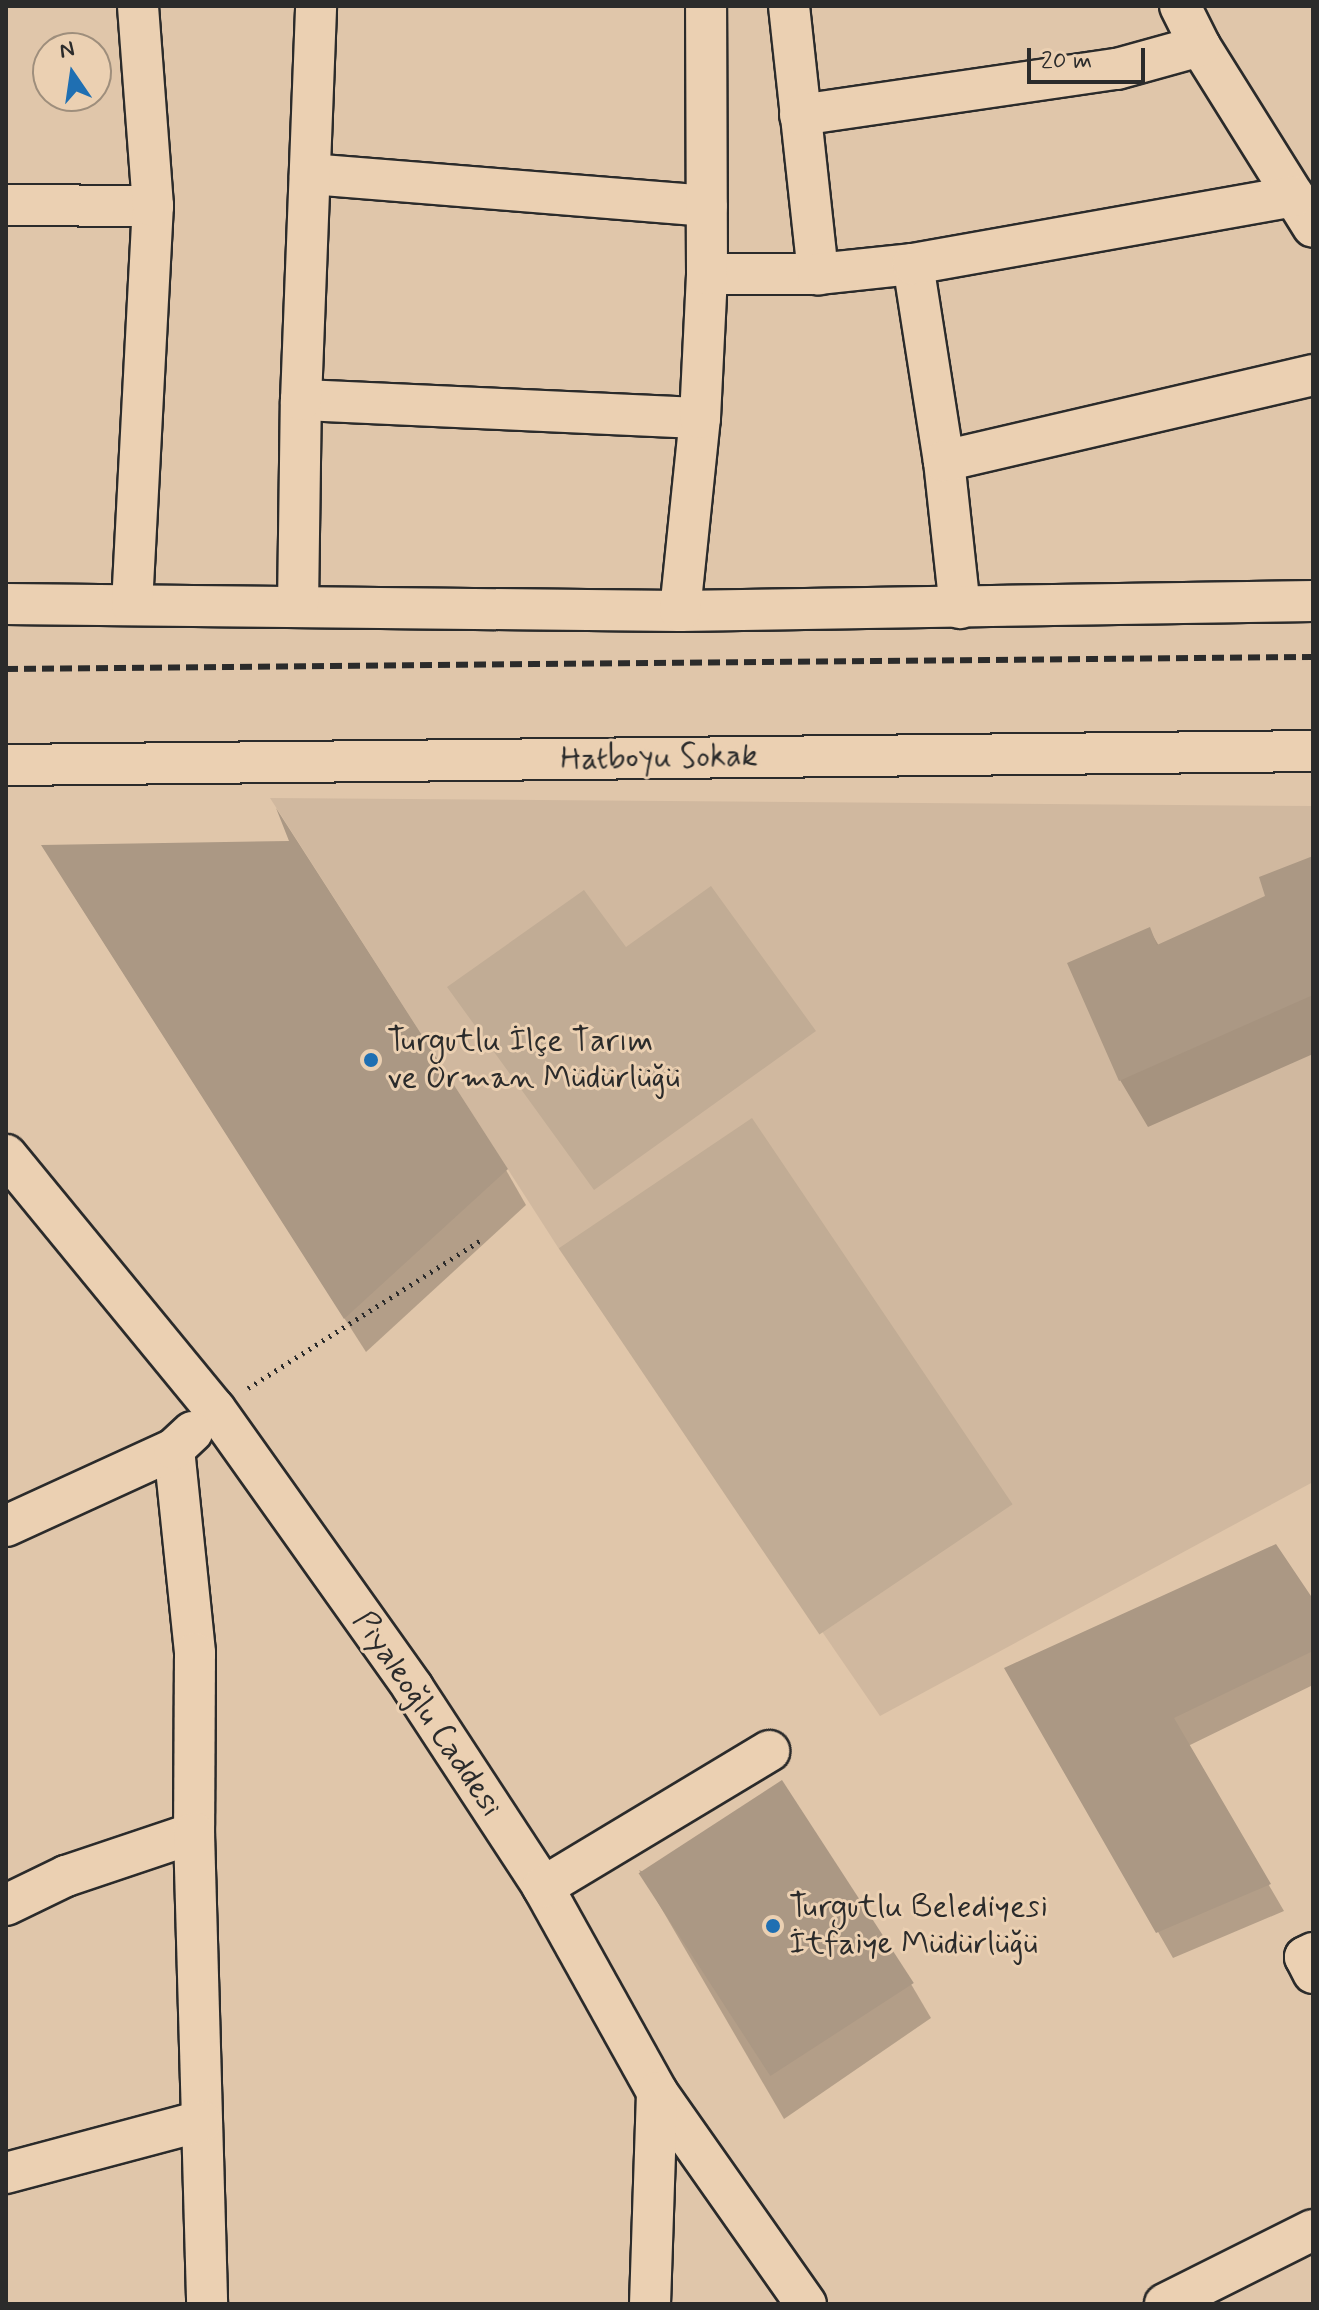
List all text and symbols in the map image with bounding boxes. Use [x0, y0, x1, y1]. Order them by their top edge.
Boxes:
north arrow [32, 32, 112, 112]
scale bar [1031, 32, 1149, 82]
text: N [57, 35, 77, 66]
text: 20 m [1041, 46, 1092, 77]
street label: Hatboyu Sokak [558, 737, 760, 779]
place label: Turgutlu İlçe Tarım ve Orman Müdürlüğü [387, 1023, 677, 1098]
marker: Turgutlu İlçe Tarım ve Orman Müdürlüğü [362, 1051, 380, 1069]
street label: Piyaleoğlu Caddesi [342, 1601, 512, 1827]
place label: Turgutlu Belediyesi İtfaiye Müdürlüğü [789, 1889, 1047, 1964]
marker: Turgutlu Belediyesi İtfaiye Müdürlüğü [764, 1917, 782, 1935]

